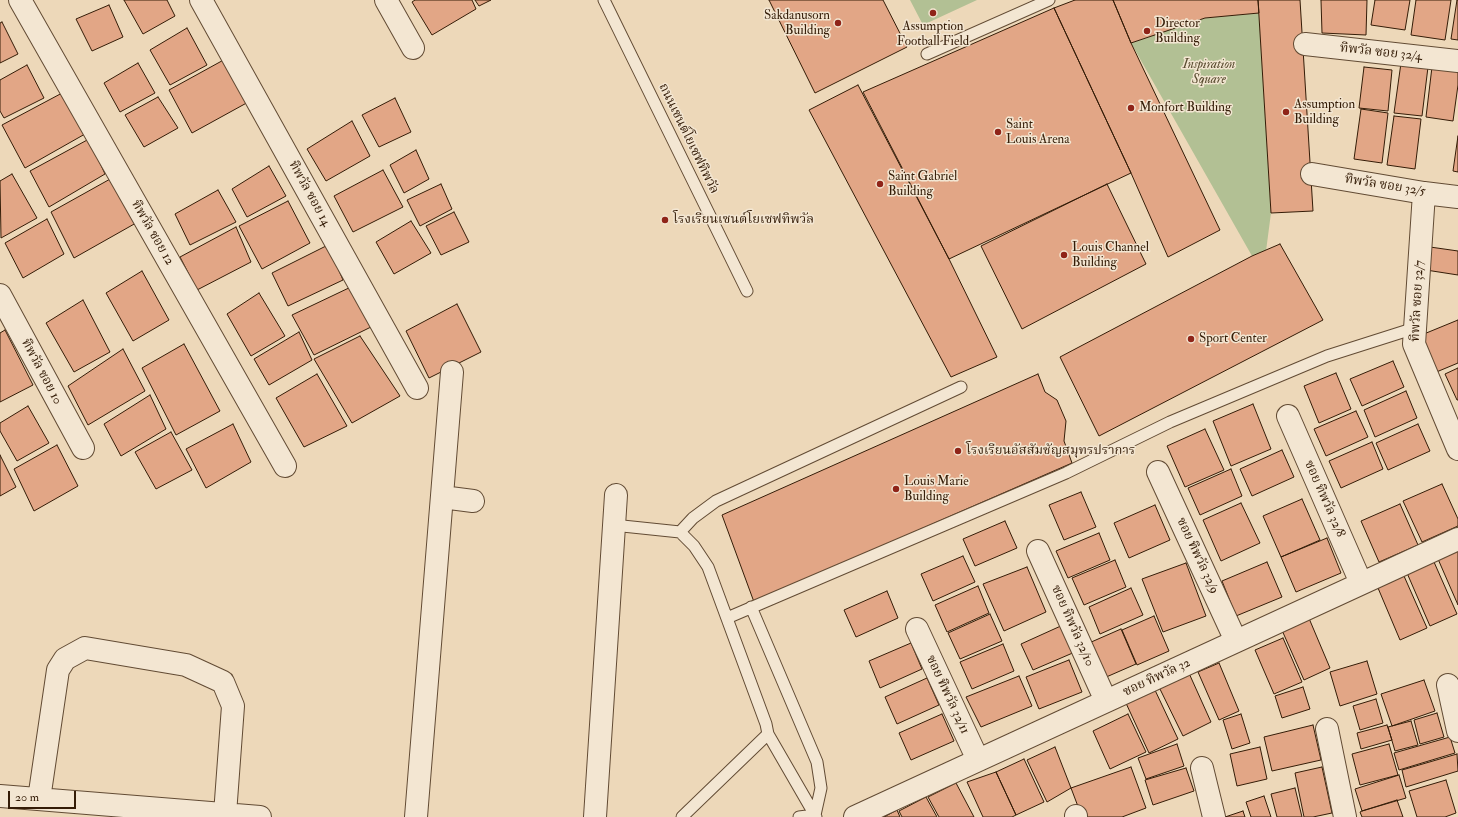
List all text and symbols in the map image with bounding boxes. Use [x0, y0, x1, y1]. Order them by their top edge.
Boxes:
place label: Sakdanusorn Building [764, 8, 830, 39]
marker: Assumption Football Field [928, 8, 938, 18]
place label: Director Building [1155, 16, 1200, 47]
marker: Sakdanusorn Building [833, 18, 843, 28]
place label: Assumption Football Field [897, 19, 969, 50]
marker: Director Building [1142, 26, 1152, 36]
street label: ทิพวัล ซอย 32/4 [1339, 41, 1423, 65]
park label: Inspiration Square [1183, 57, 1235, 88]
street label: ถนนเซนต์โยเซฟทิพวัล [654, 81, 722, 197]
place label: Assumption Building [1294, 97, 1355, 128]
place label: Monfort Building [1139, 100, 1231, 116]
marker: Monfort Building [1126, 103, 1136, 113]
marker: Assumption Building [1281, 107, 1291, 117]
place label: Saint Louis Arena [1006, 117, 1070, 148]
marker: Saint Louis Arena [993, 127, 1003, 137]
street label: ทิพวัล ซอย 14 [285, 158, 333, 230]
place label: Saint Gabriel Building [888, 169, 957, 200]
street label: ทิพวัล ซอย 32/5 [1343, 172, 1427, 200]
marker: Saint Gabriel Building [875, 179, 885, 189]
street label: ทิพวัล ซอย 12 [127, 198, 177, 268]
place label: โรงเรียนเซนต์โยเซฟทิพวัล [673, 212, 814, 228]
marker: โรงเรียนเซนต์โยเซฟทิพวัล [660, 215, 670, 225]
place label: Louis Channel Building [1072, 240, 1149, 271]
marker: Louis Channel Building [1059, 250, 1069, 260]
street label: ทิพวัล ซอย 32/7 [1408, 260, 1428, 342]
place label: Sport Center [1199, 331, 1267, 347]
marker: Sport Center [1186, 334, 1196, 344]
street label: ทิพวัล ซอย 10 [17, 336, 65, 408]
place label: โรงเรียนอัสสัมชัญสมุทรปราการ [966, 443, 1135, 459]
marker: โรงเรียนอัสสัมชัญสมุทรปราการ [953, 446, 963, 456]
street label: ซอย ทิพวัล 32/8 [1300, 458, 1348, 540]
place label: Louis Marie Building [904, 474, 969, 505]
marker: Louis Marie Building [891, 484, 901, 494]
street label: ซอย ทิพวัล 32/9 [1172, 515, 1222, 597]
street label: ซอย ทิพวัล 32/10 [1047, 583, 1097, 669]
street label: ซอย ทิพวัล 32/11 [922, 653, 972, 737]
street label: ซอย ทิพวัล 32 [1121, 656, 1193, 700]
scale bar [10, 783, 78, 809]
text: 20 m [15, 790, 39, 805]

